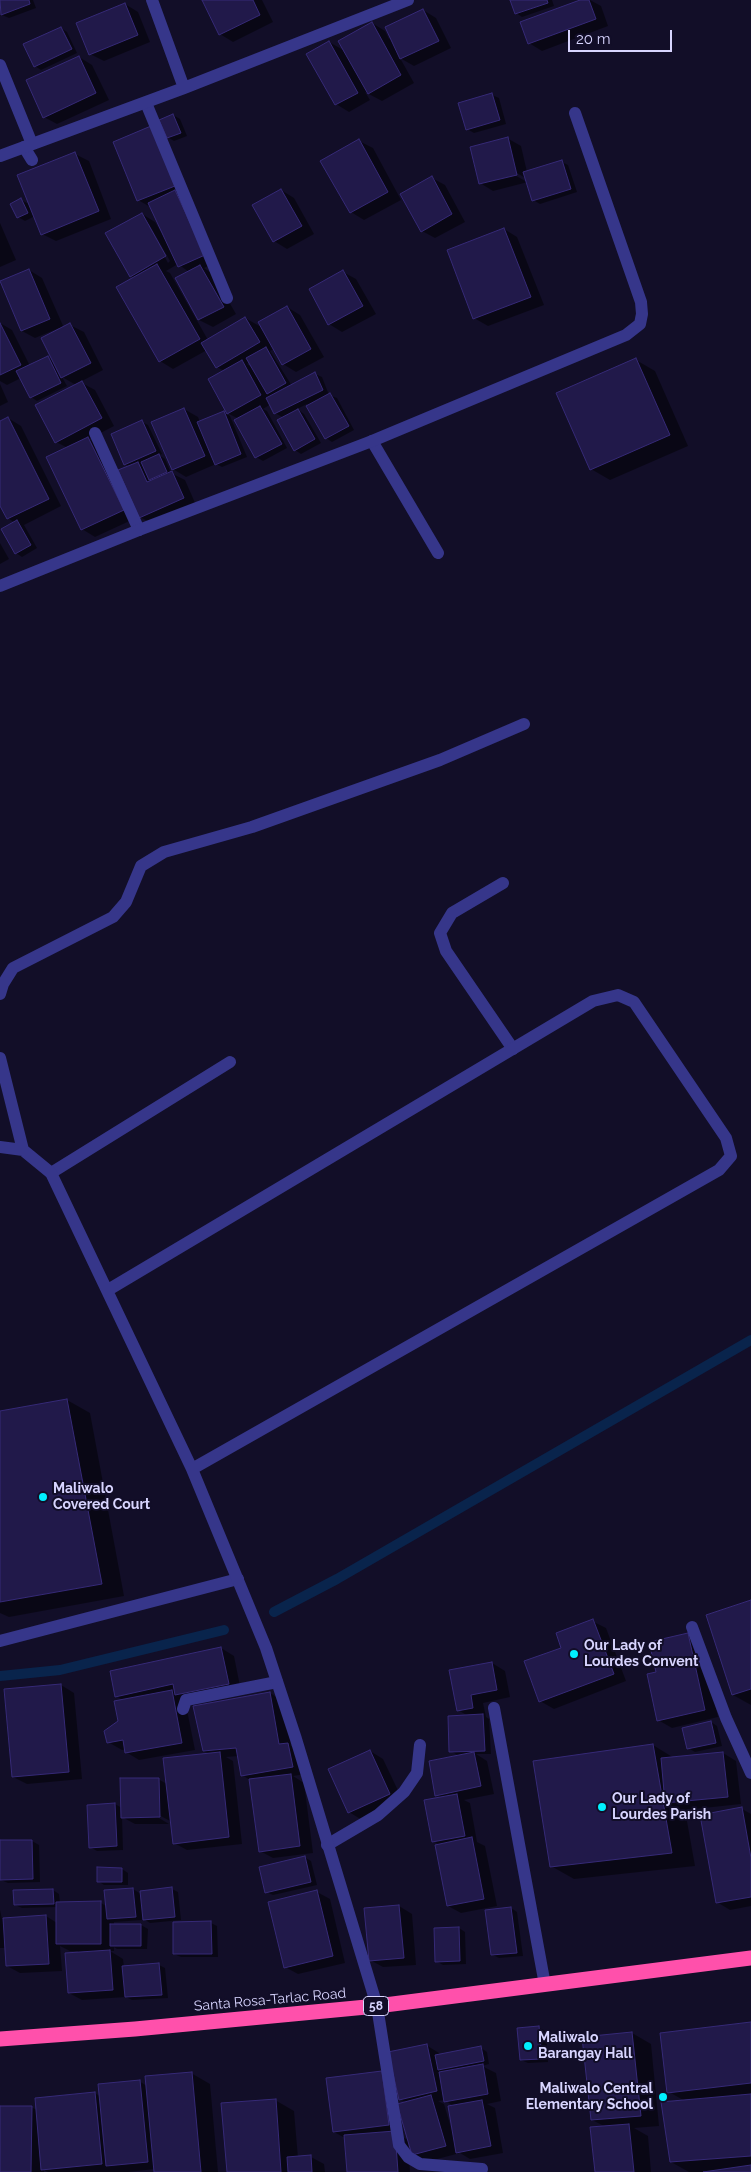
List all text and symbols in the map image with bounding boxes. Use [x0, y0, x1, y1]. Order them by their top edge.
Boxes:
scale bar [571, 20, 675, 52]
text: 20 m [576, 30, 611, 48]
place label: Maliwalo Covered Court [53, 1481, 150, 1514]
marker: Maliwalo Covered Court [37, 1491, 49, 1503]
place label: Our Lady of Lourdes Convent [584, 1638, 698, 1670]
marker: Our Lady of Lourdes Convent [568, 1648, 580, 1660]
place label: Our Lady of Lourdes Parish [612, 1791, 711, 1824]
marker: Our Lady of Lourdes Parish [596, 1801, 608, 1813]
street label: Santa Rosa-Tarlac Road [193, 1985, 347, 2015]
road number: 58 [364, 1996, 388, 2015]
place label: Maliwalo Barangay Hall [538, 2030, 632, 2062]
marker: Maliwalo Barangay Hall [522, 2040, 534, 2052]
place label: Maliwalo Central Elementary School [526, 2081, 653, 2114]
marker: Maliwalo Central Elementary School [657, 2091, 669, 2103]

